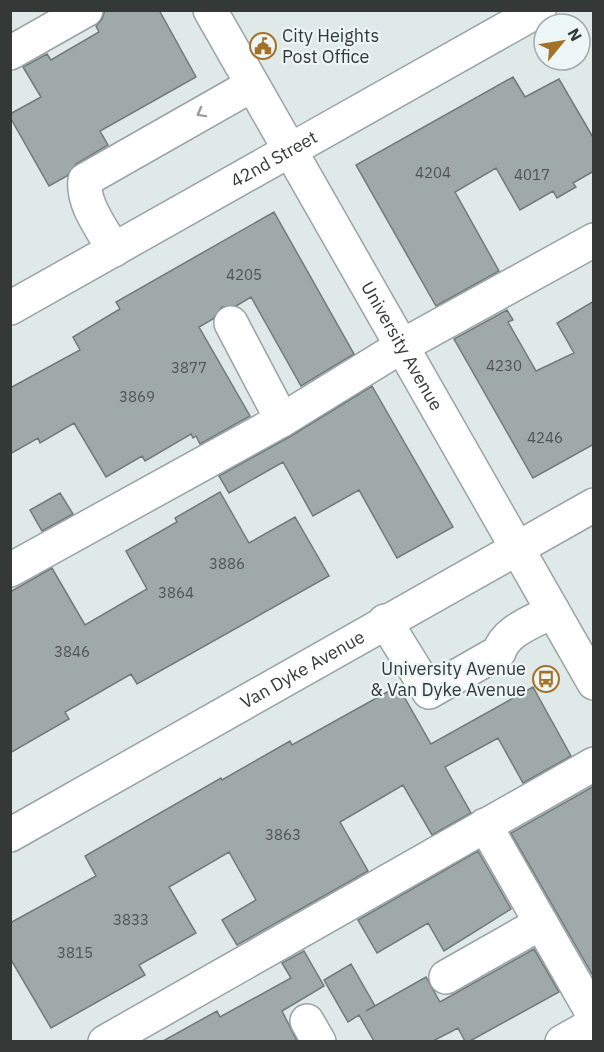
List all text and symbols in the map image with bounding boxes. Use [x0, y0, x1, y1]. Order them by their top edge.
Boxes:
north arrow [532, 12, 592, 72]
place label: City Heights Post Office [282, 24, 379, 68]
text: N [563, 24, 587, 45]
public building icon: City Heights Post Office [248, 31, 278, 61]
one-way arrow [197, 106, 207, 118]
street label: 42nd Street [226, 125, 321, 192]
house number: 4204 [415, 163, 451, 182]
house number: 4017 [514, 165, 550, 184]
house number: 4205 [226, 265, 262, 284]
street label: University Avenue [356, 277, 448, 415]
house number: 4230 [486, 356, 522, 375]
house number: 3877 [171, 358, 207, 377]
house number: 3869 [119, 387, 155, 406]
house number: 4246 [527, 428, 563, 447]
house number: 3886 [209, 554, 245, 573]
house number: 3864 [158, 583, 194, 602]
street label: Van Dyke Avenue [236, 625, 369, 713]
house number: 3846 [54, 642, 90, 661]
place label: University Avenue & Van Dyke Avenue [370, 657, 526, 701]
bus stop icon: University Avenue & Van Dyke Avenue [531, 664, 561, 694]
house number: 3863 [265, 825, 301, 844]
house number: 3833 [113, 910, 149, 929]
house number: 3815 [57, 943, 93, 962]

